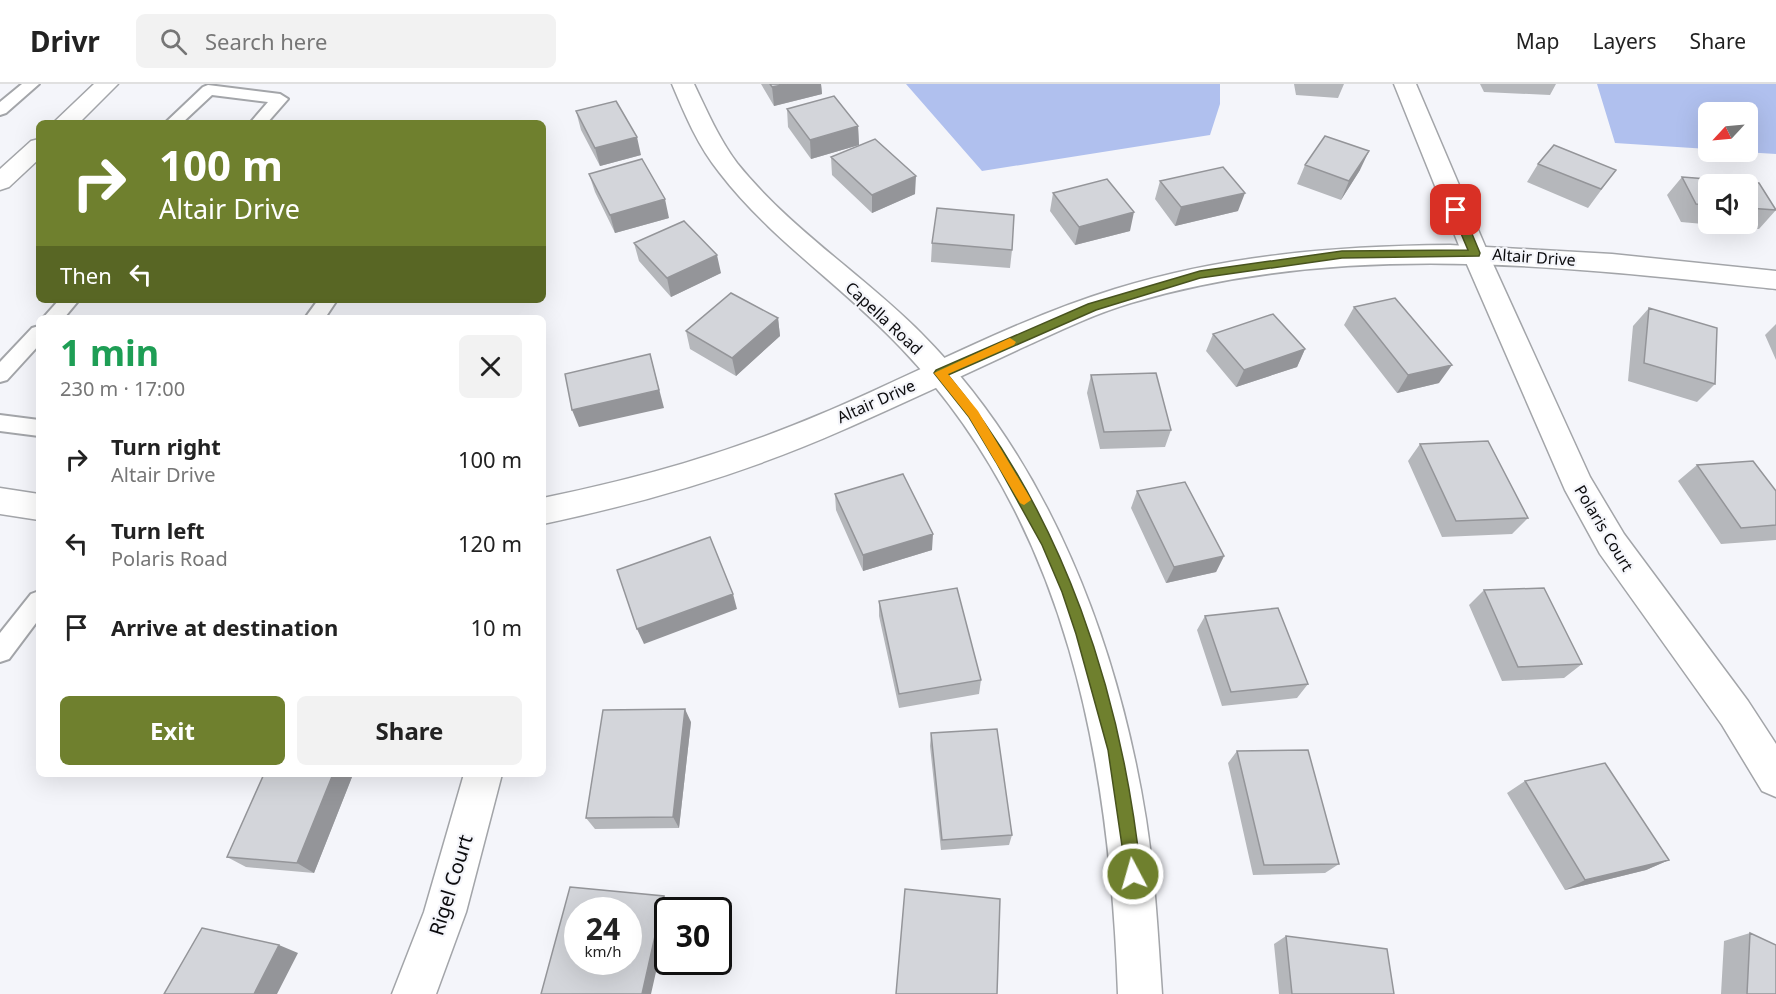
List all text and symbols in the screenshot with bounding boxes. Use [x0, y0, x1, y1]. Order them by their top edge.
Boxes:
search box [136, 14, 556, 68]
text: Drivr [30, 22, 100, 60]
icon: search [157, 25, 190, 58]
text: Search here [205, 26, 327, 56]
text: Map [1516, 27, 1560, 55]
text: Layers [1593, 27, 1657, 55]
text: Share [1690, 27, 1746, 55]
north arrow [1698, 102, 1758, 162]
map controls [1698, 102, 1758, 234]
text: 100 m [159, 136, 283, 193]
icon: right [60, 144, 138, 222]
button: sound [1698, 174, 1758, 234]
pin [1430, 184, 1481, 235]
text: Altair Drive [159, 190, 300, 227]
icon: arrive [1439, 193, 1472, 226]
street label: Altair Drive [1492, 243, 1576, 271]
icon: left [124, 258, 157, 291]
text: Then [60, 260, 112, 290]
street label: Capella Road [841, 277, 927, 359]
text: 1 min [60, 328, 159, 377]
button: close [459, 335, 522, 398]
street label: Altair Drive [833, 374, 919, 428]
text: 230 m · 17:00 [60, 375, 185, 402]
text: Turn right [111, 431, 221, 461]
icon: right [60, 443, 93, 476]
text: 100 m [458, 444, 522, 474]
text: Altair Drive [111, 461, 215, 488]
street label: Polaris Court [1570, 481, 1639, 575]
text: Turn left [111, 515, 205, 545]
icon: left [60, 527, 93, 560]
text: 120 m [458, 528, 522, 558]
text: Polaris Road [111, 545, 228, 572]
icon: arrive [60, 611, 93, 644]
text: Arrive at destination [111, 612, 338, 642]
text: 10 m [471, 612, 522, 642]
button: Exit [60, 696, 285, 765]
button: Share [297, 696, 522, 765]
street label: Rigel Court [422, 831, 479, 939]
position arrow [1101, 842, 1165, 906]
speed limit sign: 30 [654, 897, 732, 975]
text: 24 [586, 908, 620, 949]
text: km/h [585, 941, 621, 961]

